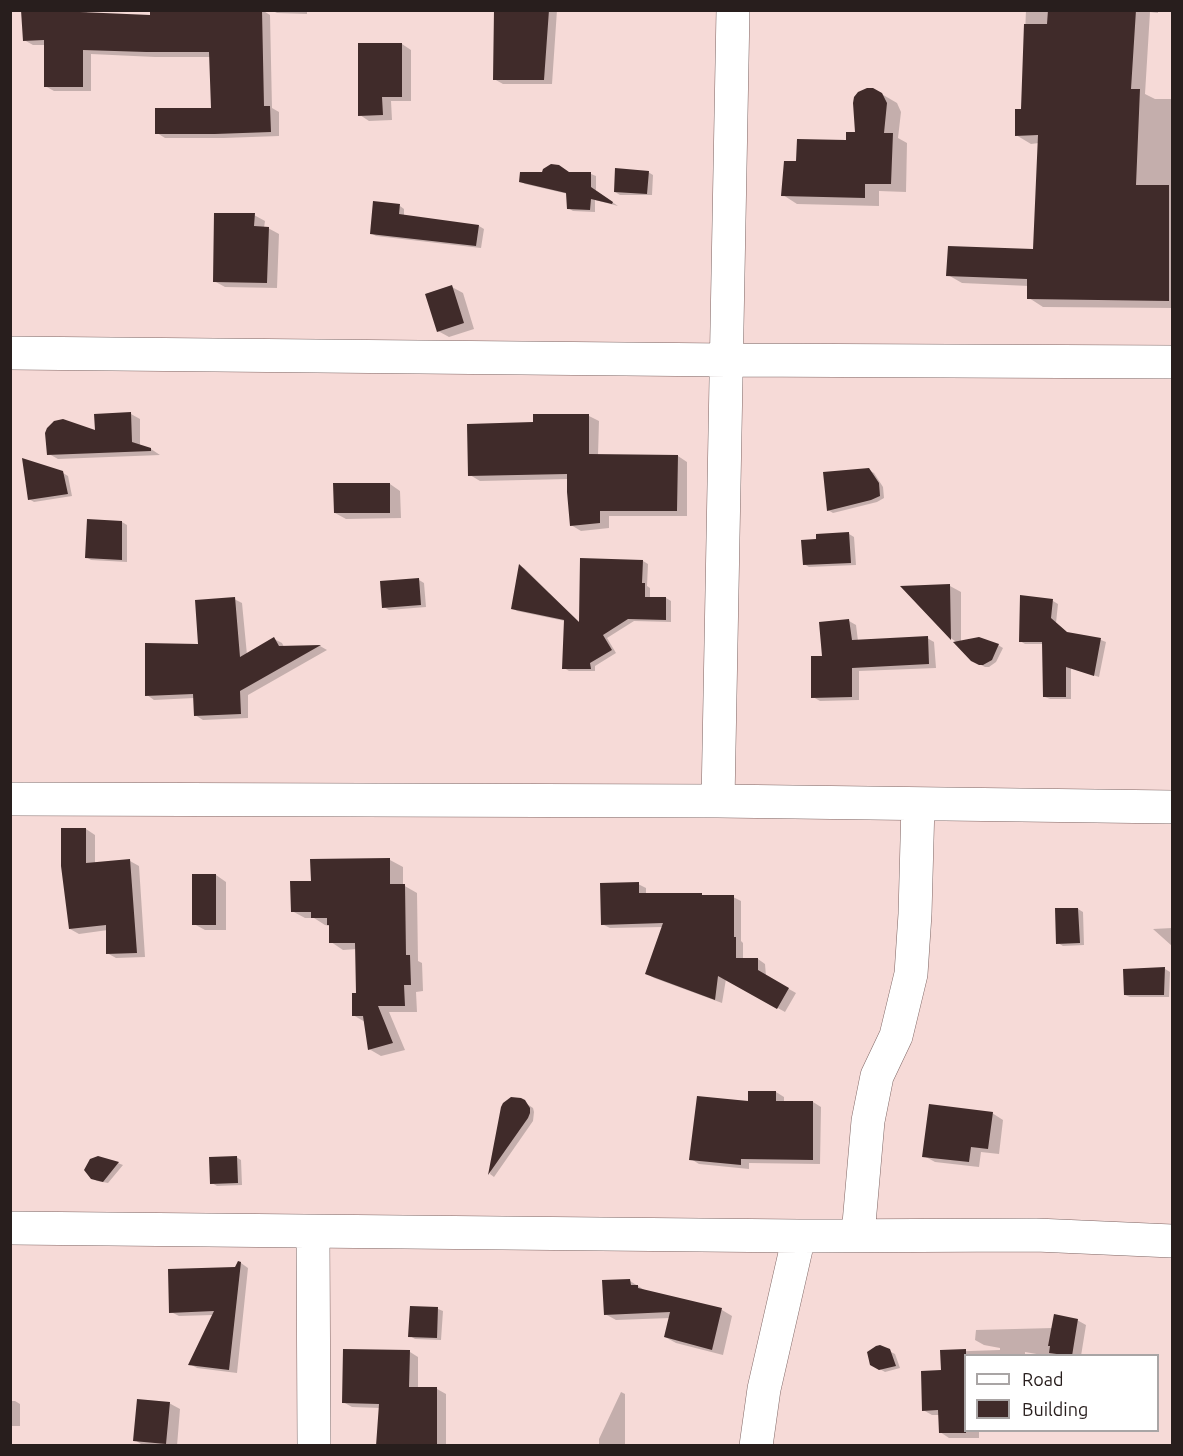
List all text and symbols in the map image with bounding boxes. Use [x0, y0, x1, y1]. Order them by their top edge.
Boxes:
legend [964, 1354, 1159, 1432]
text: Road [1022, 1369, 1064, 1389]
text: Building [1022, 1399, 1088, 1419]

